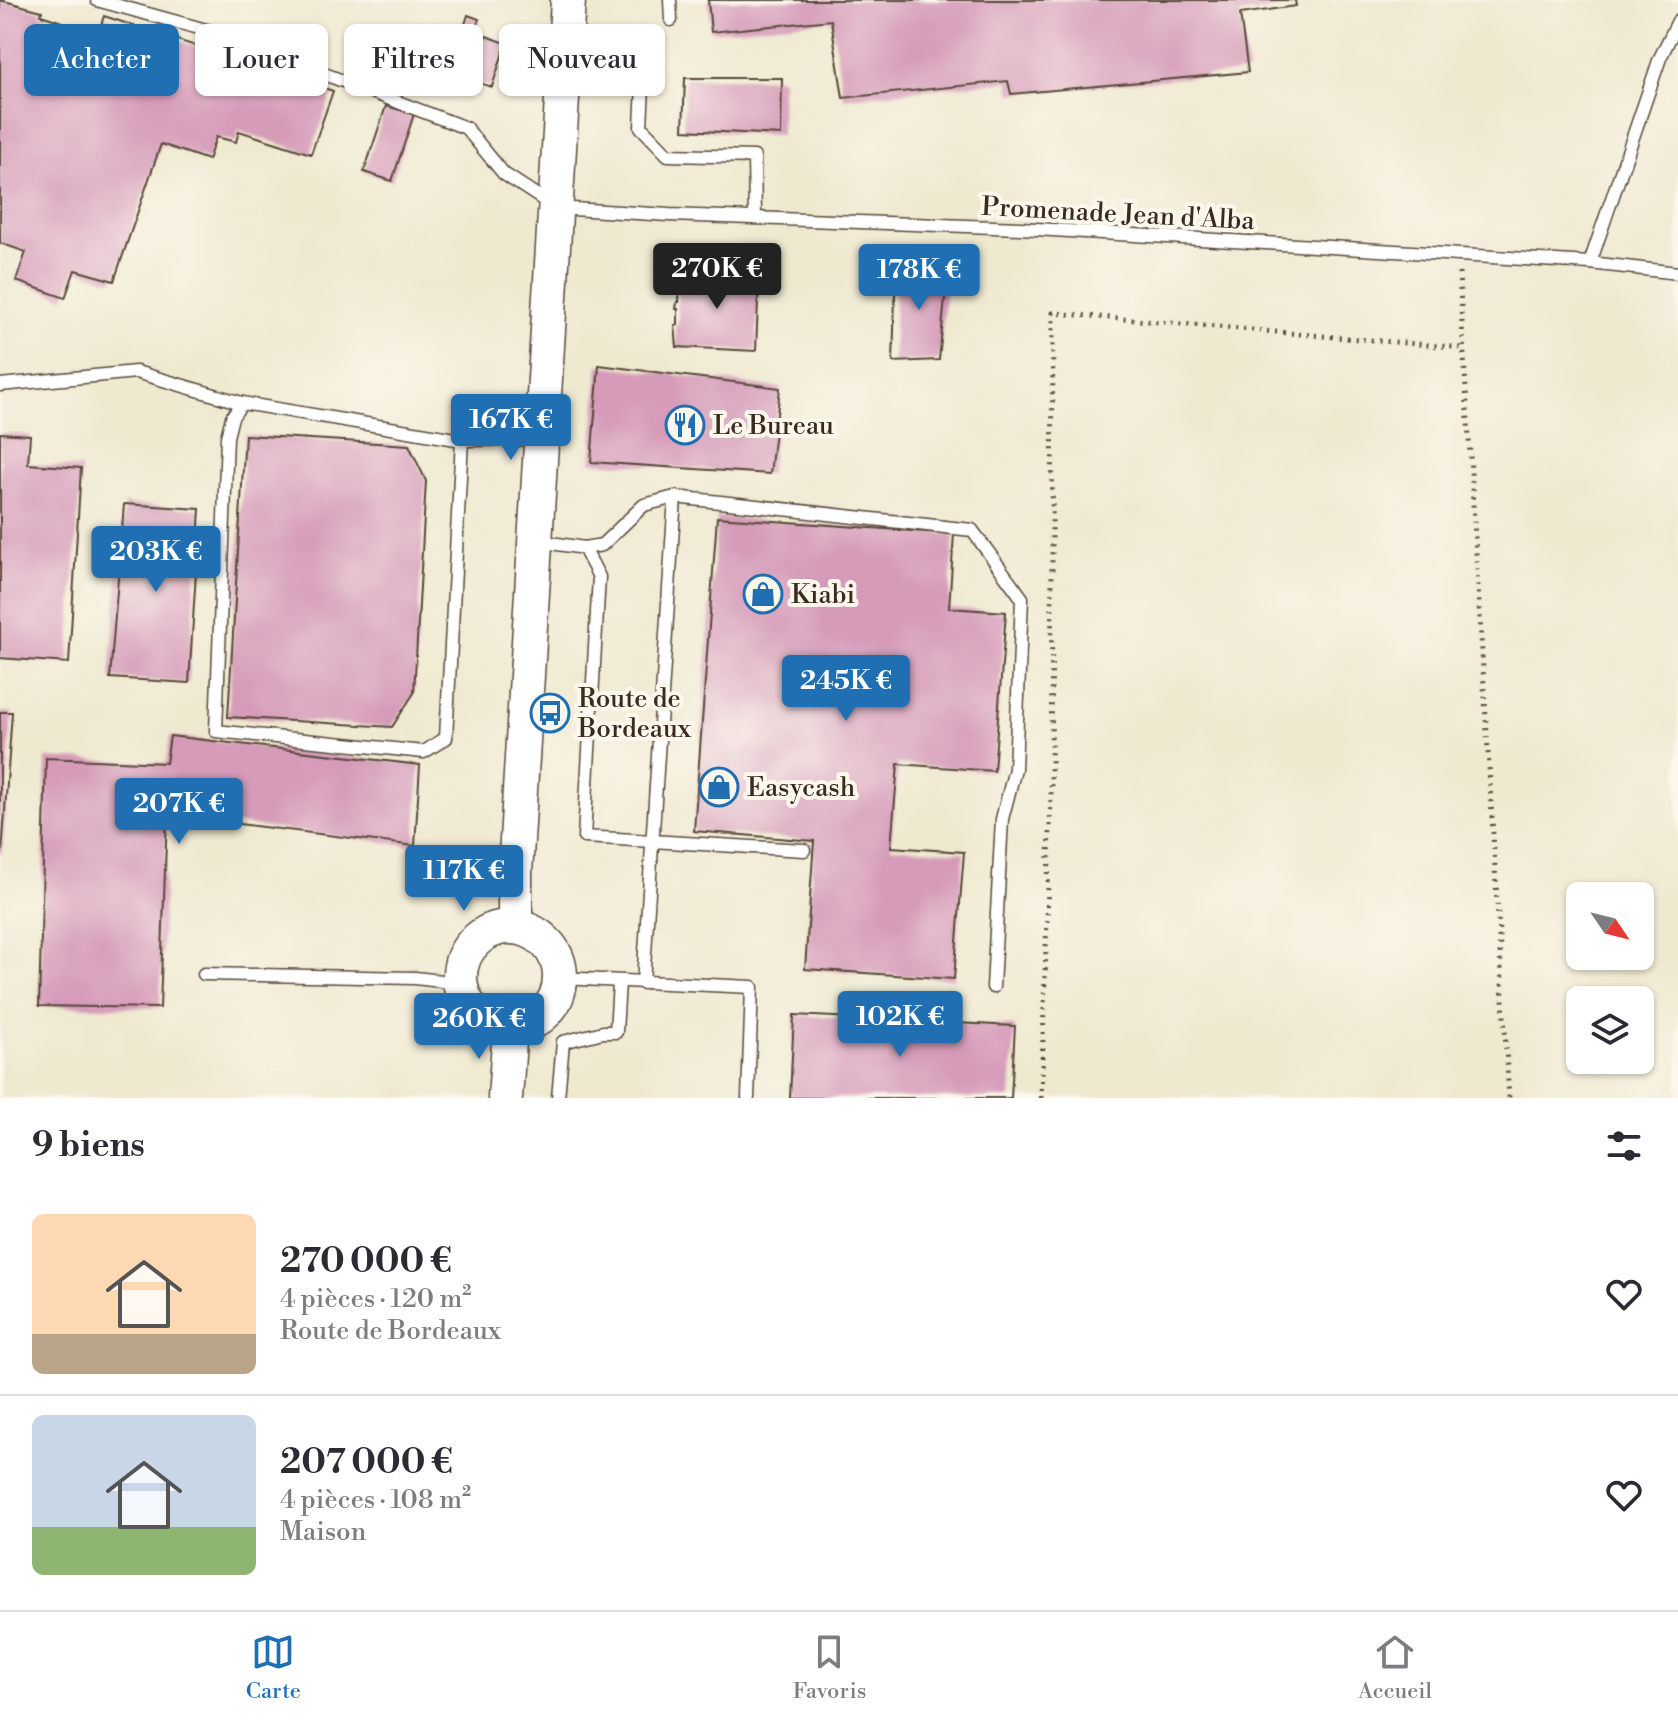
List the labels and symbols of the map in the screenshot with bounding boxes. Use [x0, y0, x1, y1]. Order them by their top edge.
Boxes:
street label: Promenade Jean d'Alba [981, 191, 1256, 237]
pin: 270K € [652, 243, 782, 311]
pin: 178K € [854, 244, 984, 312]
pin: 167K € [446, 394, 576, 462]
restaurant icon: Le Bureau [664, 404, 706, 446]
place label: Le Bureau [713, 410, 834, 442]
pin: 203K € [91, 526, 221, 594]
shop icon: Kiabi [742, 573, 784, 615]
place label: Kiabi [791, 579, 855, 611]
pin: 245K € [781, 655, 911, 723]
place label: Route de Bordeaux [577, 683, 692, 745]
bus stop icon: Route de Bordeaux [529, 692, 571, 734]
shop icon: Easycash [698, 766, 740, 808]
place label: Easycash [747, 772, 855, 804]
pin: 207K € [114, 778, 244, 846]
pin: 117K € [399, 845, 529, 913]
north arrow [1566, 882, 1654, 970]
pin: 102K € [835, 991, 965, 1059]
pin: 260K € [414, 993, 544, 1061]

